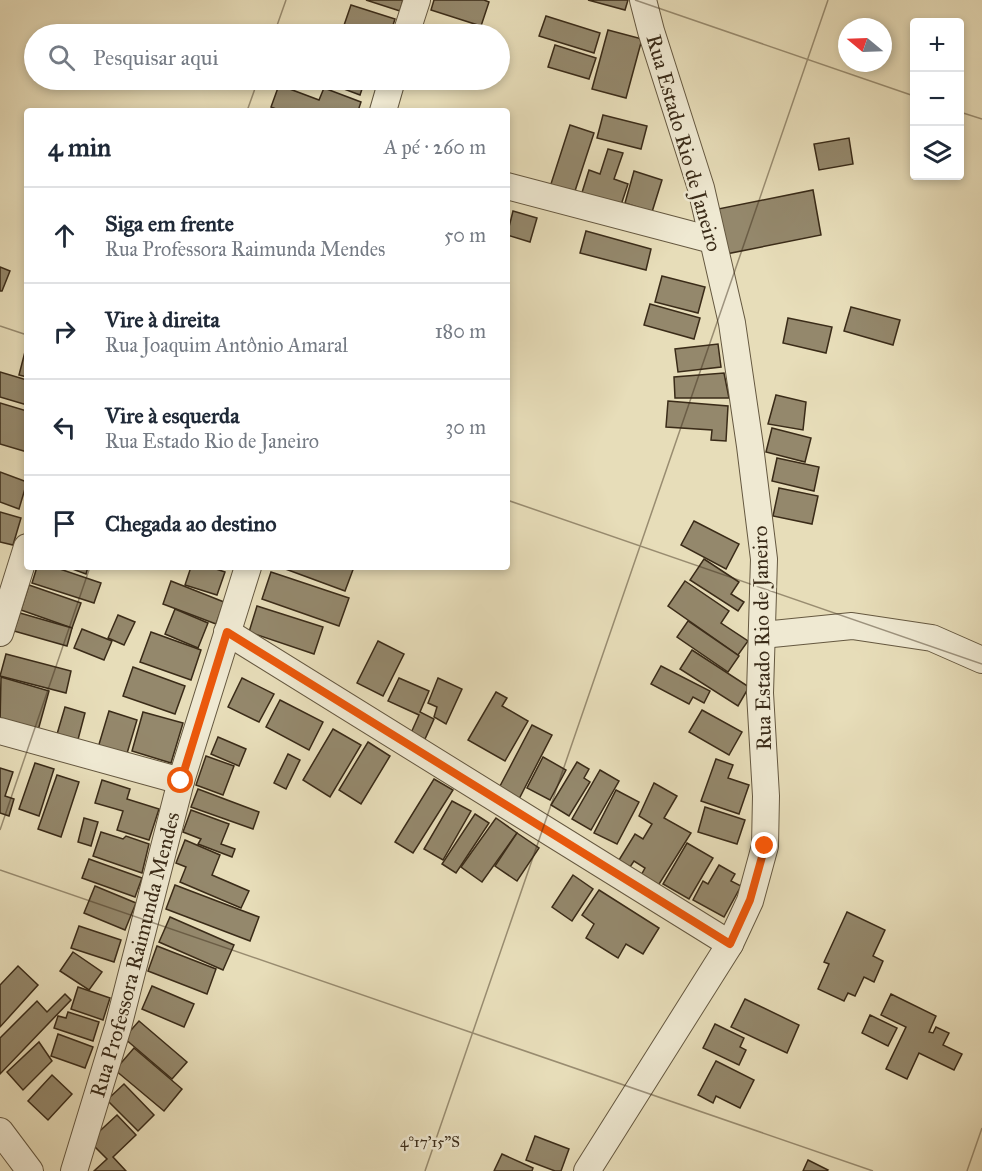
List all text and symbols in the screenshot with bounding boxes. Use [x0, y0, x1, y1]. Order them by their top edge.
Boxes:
north arrow [838, 18, 892, 72]
map controls [910, 18, 964, 180]
button: + [910, 18, 964, 72]
search box [24, 24, 510, 90]
street label: Rua Estado Rio de Janeiro [641, 31, 728, 255]
icon: search [45, 41, 78, 74]
text: Pesquisar aqui [93, 44, 218, 71]
button: − [910, 72, 964, 126]
button: layers [910, 126, 964, 180]
text: 4 min [48, 131, 111, 163]
text: A pé · 260 m [384, 135, 486, 159]
text: Siga em frente [105, 210, 234, 237]
icon: ahead [48, 219, 81, 252]
text: 50 m [444, 223, 486, 247]
text: Rua Professora Raimunda Mendes [105, 237, 385, 261]
text: Vire à direita [105, 306, 220, 333]
icon: right [48, 315, 81, 348]
text: 180 m [435, 319, 486, 343]
text: Rua Joaquim Antônio Amaral [105, 333, 348, 357]
text: Vire à esquerda [105, 402, 239, 429]
icon: left [48, 411, 81, 444]
text: 30 m [445, 415, 486, 439]
text: Rua Estado Rio de Janeiro [105, 429, 319, 453]
icon: arrive [48, 507, 81, 540]
text: Chegada ao destino [105, 510, 276, 537]
street label: Rua Estado Rio de Janeiro [747, 525, 777, 751]
route start [167, 767, 193, 793]
street label: Rua Professora Raimunda Mendes [84, 809, 186, 1100]
route end [751, 832, 777, 858]
text: 4°17'15"S [400, 1133, 460, 1151]

